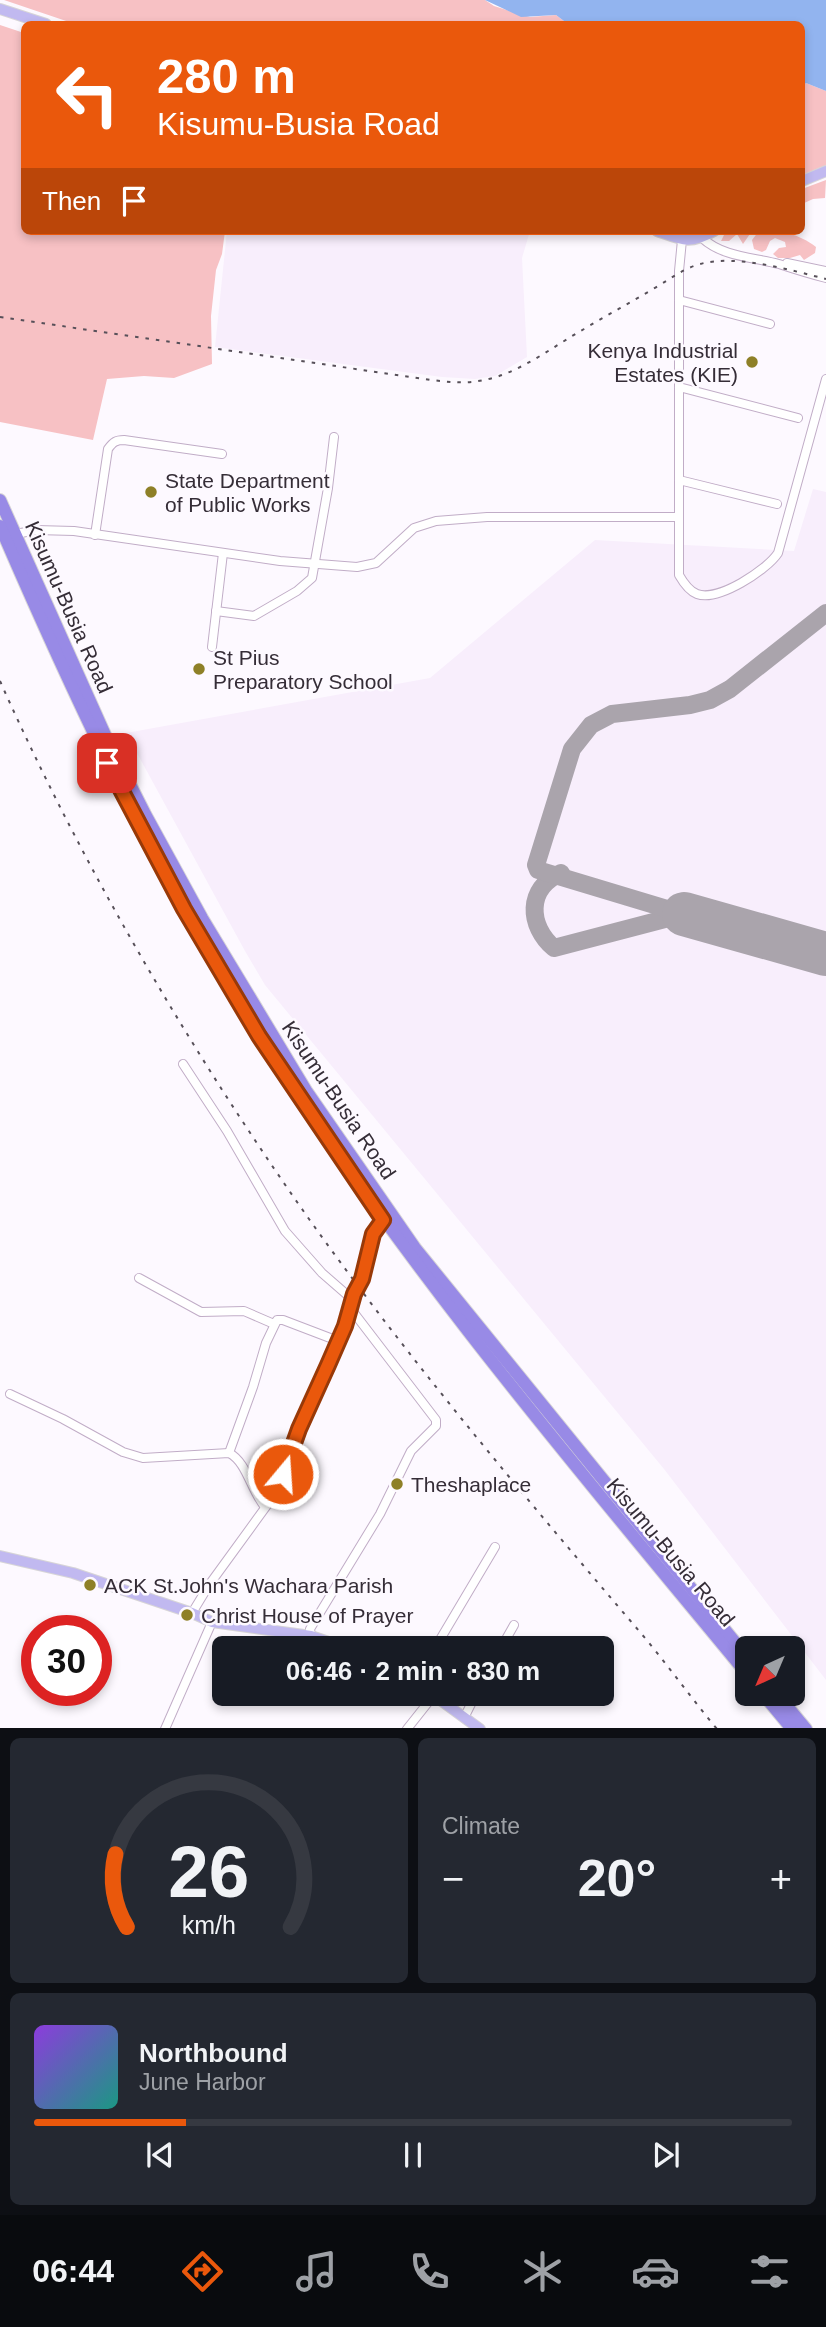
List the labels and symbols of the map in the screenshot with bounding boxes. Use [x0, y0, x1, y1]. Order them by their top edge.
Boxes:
place label: Kenya Industrial Estates (KIE) [587, 339, 738, 386]
marker: Kenya Industrial Estates (KIE) [744, 354, 760, 370]
place label: State Department of Public Works [165, 469, 330, 516]
marker: State Department of Public Works [143, 484, 159, 500]
street label: Kisumu-Busia Road [21, 518, 117, 696]
place label: St Pius Preparatory School [213, 646, 393, 693]
marker: St Pius Preparatory School [191, 661, 207, 677]
pin [77, 733, 137, 793]
street label: Kisumu-Busia Road [278, 1017, 400, 1183]
position arrow [246, 1437, 320, 1511]
place label: Theshaplace [411, 1473, 531, 1496]
street label: Kisumu-Busia Road [603, 1474, 739, 1630]
marker: Theshaplace [389, 1476, 405, 1492]
place label: ACK St.John's Wachara Parish [104, 1574, 393, 1597]
marker: ACK St.John's Wachara Parish [82, 1577, 98, 1593]
place label: Christ House of Prayer [201, 1604, 413, 1627]
marker: Christ House of Prayer [179, 1607, 195, 1623]
speed limit sign: 30 [21, 1615, 112, 1706]
north arrow [735, 1636, 805, 1706]

